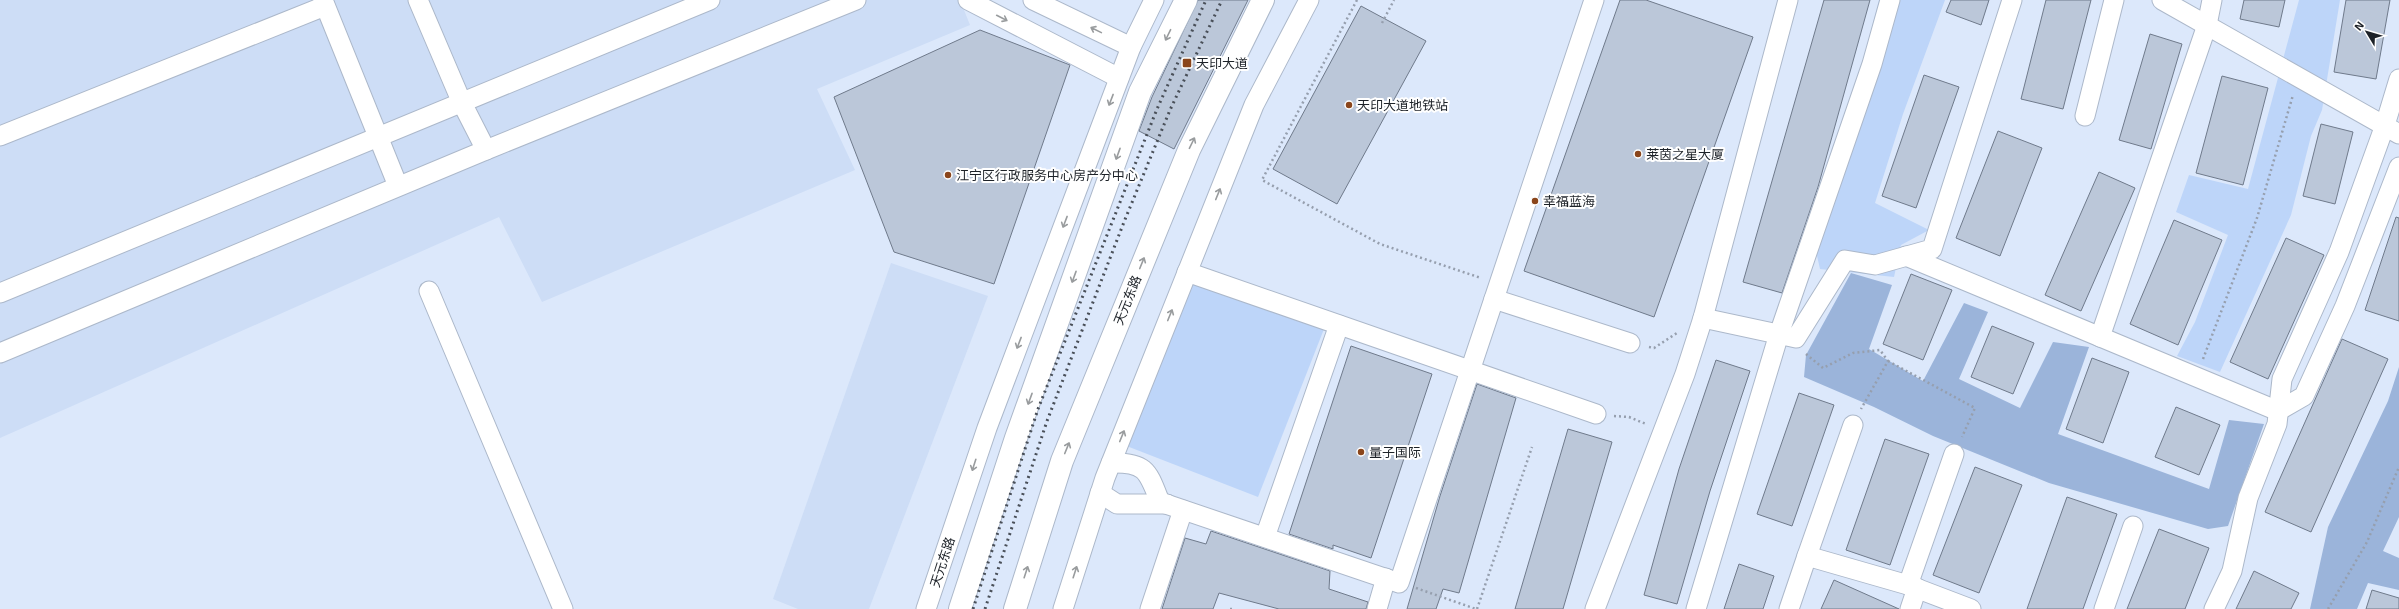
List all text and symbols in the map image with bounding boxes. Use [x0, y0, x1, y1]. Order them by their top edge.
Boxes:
north arrow [2347, 12, 2387, 52]
one-way arrow [996, 15, 1008, 22]
text: N [2351, 18, 2366, 33]
one-way arrow [1090, 26, 1102, 33]
one-way arrow [1164, 29, 1171, 41]
place label: 天印大道 [1196, 55, 1248, 71]
marker: 天印大道 [1181, 57, 1193, 69]
one-way arrow [1106, 94, 1114, 106]
place label: 天印大道地铁站 [1357, 97, 1448, 113]
marker: 天印大道地铁站 [1344, 100, 1354, 110]
one-way arrow [1189, 137, 1196, 149]
place label: 莱茵之星大厦 [1646, 146, 1724, 162]
one-way arrow [1113, 148, 1121, 160]
marker: 莱茵之星大厦 [1633, 149, 1643, 159]
place label: 江宁区行政服务中心房产分中心 [956, 167, 1138, 183]
marker: 江宁区行政服务中心房产分中心 [943, 170, 953, 180]
one-way arrow [1215, 189, 1223, 201]
place label: 幸福蓝海 [1543, 193, 1595, 209]
marker: 幸福蓝海 [1530, 196, 1540, 206]
one-way arrow [1060, 215, 1068, 227]
one-way arrow [1139, 258, 1147, 270]
one-way arrow [1069, 270, 1077, 282]
street label: 天元东路 [1110, 273, 1144, 327]
one-way arrow [1167, 310, 1175, 322]
one-way arrow [1015, 337, 1022, 350]
one-way arrow [1026, 393, 1033, 406]
one-way arrow [1119, 430, 1126, 442]
one-way arrow [1063, 443, 1071, 455]
place label: 量子国际 [1369, 444, 1421, 460]
marker: 量子国际 [1356, 447, 1366, 457]
one-way arrow [970, 459, 978, 471]
street label: 天元东路 [926, 535, 958, 589]
one-way arrow [1023, 565, 1030, 578]
one-way arrow [1072, 566, 1079, 579]

